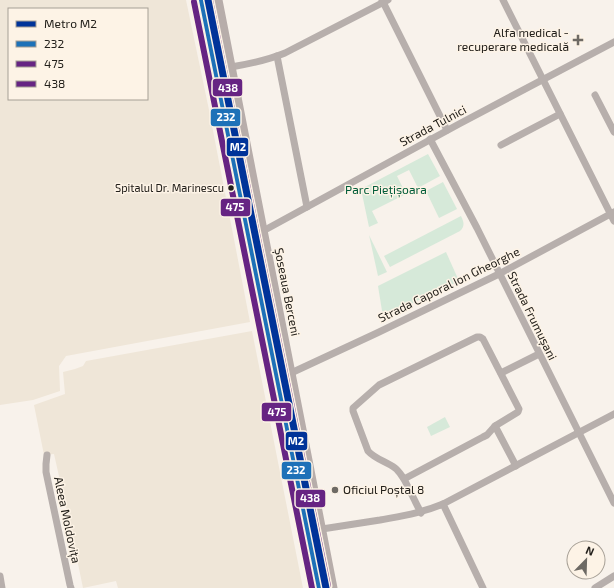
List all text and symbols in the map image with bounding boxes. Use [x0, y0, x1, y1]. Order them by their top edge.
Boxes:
legend [8, 8, 148, 100]
text: Metro M2 [44, 16, 97, 30]
place label: Alfa medical - recuperare medicală [457, 25, 569, 53]
marker: Alfa medical - recuperare medicală [572, 34, 584, 46]
text: 232 [44, 36, 64, 50]
text: 475 [44, 56, 64, 70]
text: 438 [44, 76, 65, 90]
line badge: 438 [212, 78, 243, 97]
text: 438 [218, 81, 238, 94]
street label: Strada Tulnici [397, 102, 468, 149]
line badge: 232 [210, 108, 241, 127]
text: 232 [216, 110, 236, 123]
line badge: M2 [226, 137, 249, 157]
text: M2 [230, 140, 246, 153]
place label: Spitalul Dr. Marinescu [115, 181, 224, 194]
park label: Parc Piețișoara [345, 182, 427, 198]
marker: Spitalul Dr. Marinescu [226, 183, 236, 193]
line badge: 475 [220, 198, 251, 217]
text: 475 [226, 200, 244, 213]
street label: Strada Caporal Ion Gheorghe [376, 244, 522, 324]
street label: Șoseaua Berceni [271, 247, 303, 337]
street label: Strada Frumușani [504, 269, 560, 363]
line badge: 475 [261, 402, 292, 422]
text: 475 [268, 405, 286, 418]
line badge: M2 [285, 431, 308, 451]
text: M2 [288, 434, 304, 447]
line badge: 232 [281, 461, 312, 480]
text: 232 [286, 463, 306, 476]
street label: Aleea Moldovița [50, 475, 84, 565]
place label: Oficiul Poștal 8 [343, 482, 424, 498]
marker: Oficiul Poștal 8 [330, 485, 340, 495]
line badge: 438 [295, 489, 326, 508]
text: 438 [300, 491, 320, 504]
north arrow [566, 540, 606, 580]
text: N [584, 543, 596, 558]

